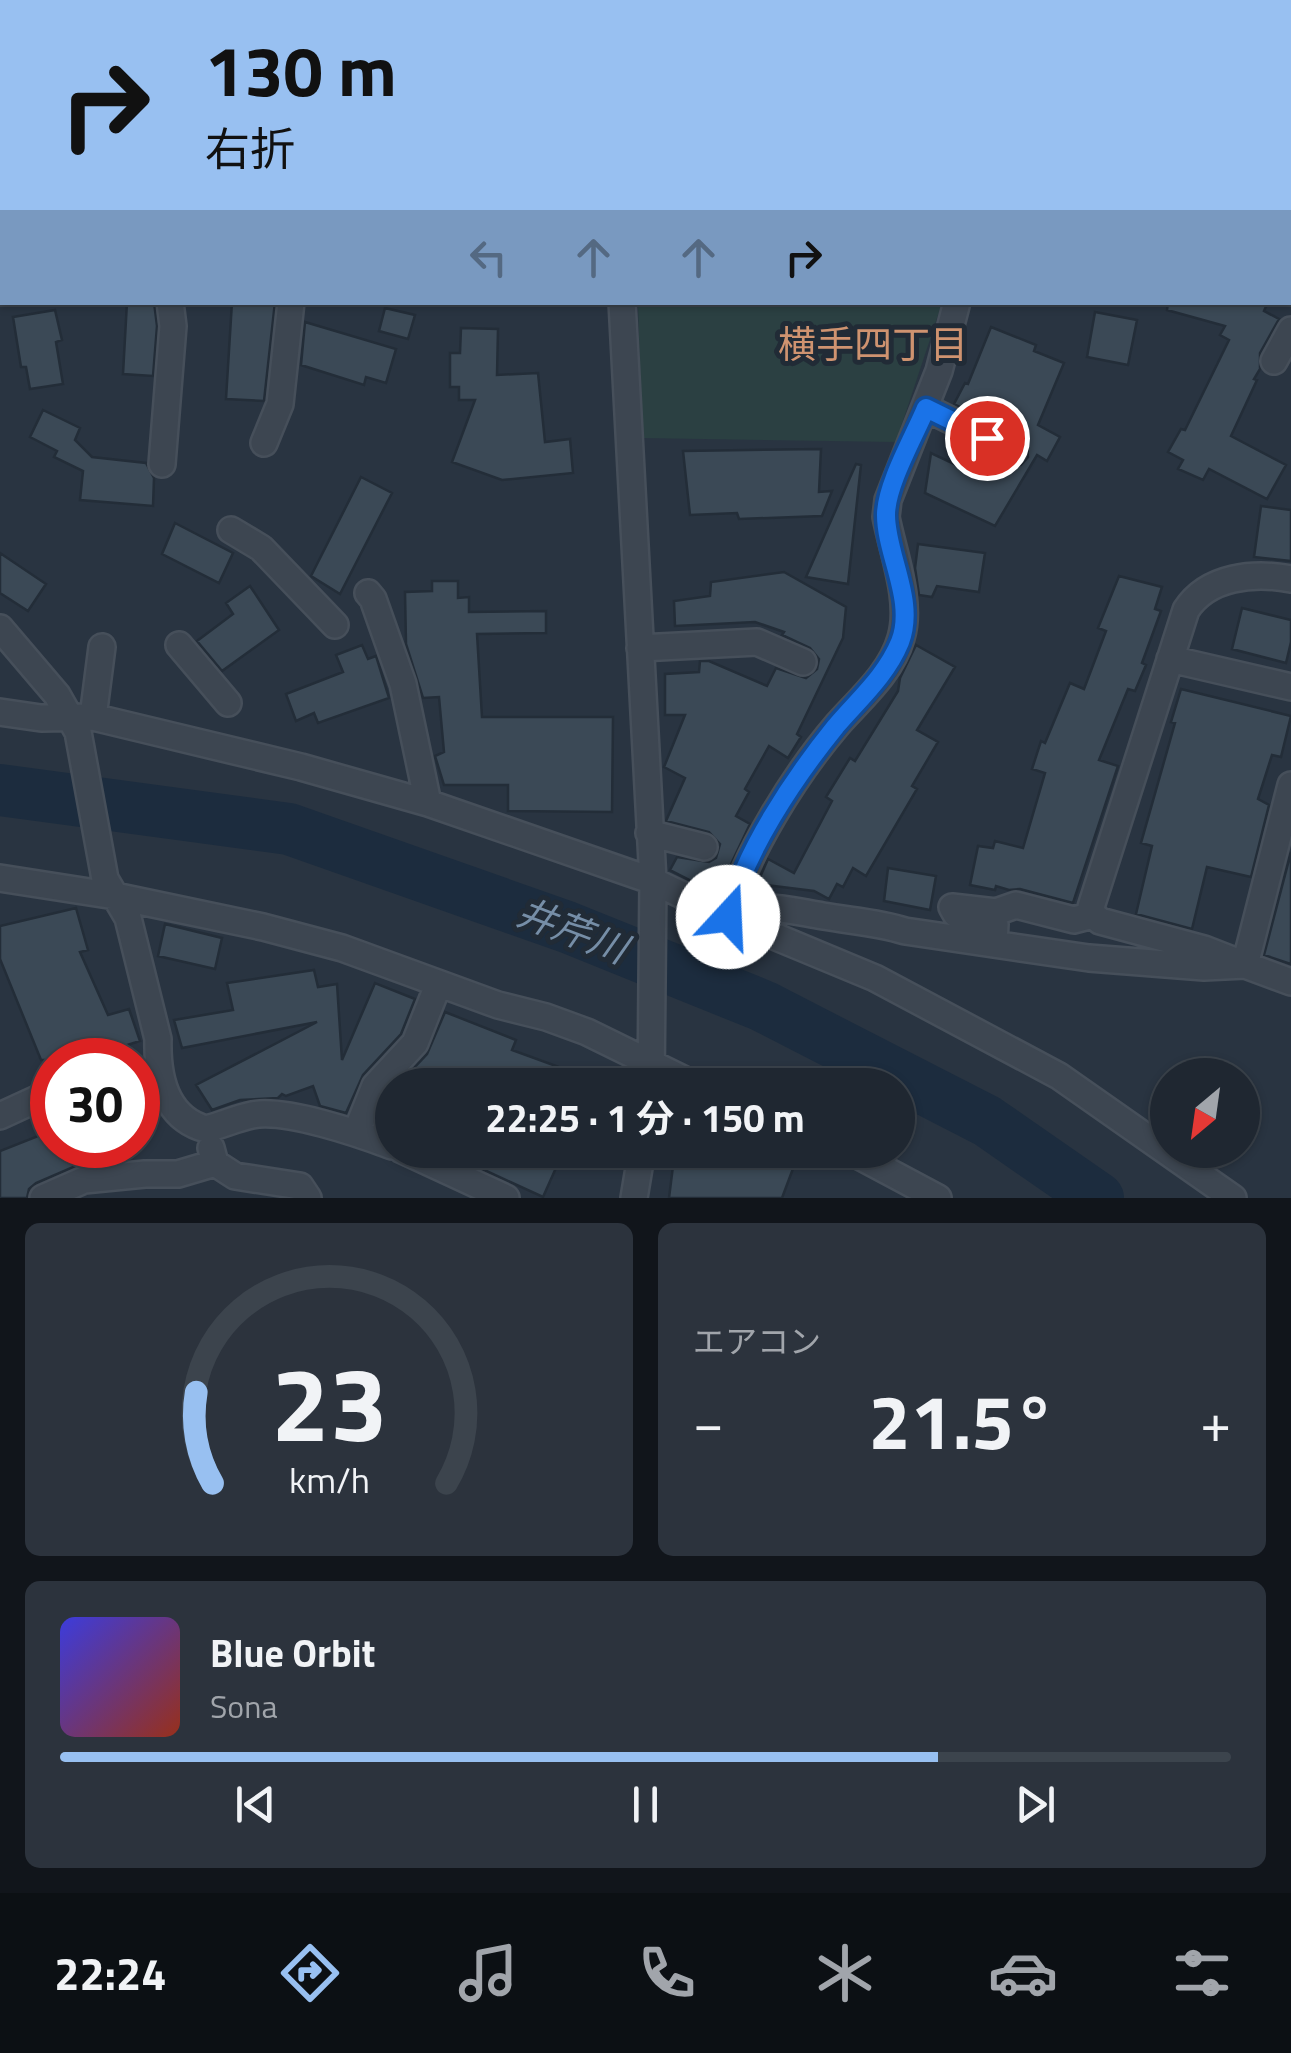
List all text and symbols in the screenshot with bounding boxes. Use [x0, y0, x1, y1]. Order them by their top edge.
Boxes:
text: 130 m [205, 17, 397, 123]
icon: right [40, 40, 170, 170]
text: 右折 [205, 114, 295, 182]
icon: left [461, 230, 516, 285]
icon: ahead [566, 230, 621, 285]
icon: ahead [671, 230, 726, 285]
icon: right [776, 230, 831, 285]
district label: 横手四丁目 [778, 315, 968, 373]
pin [945, 396, 1030, 481]
icon: arrive [960, 411, 1015, 466]
position arrow [676, 865, 780, 969]
water label: 井芹川 [509, 883, 640, 979]
speed limit sign: 30 [30, 1038, 160, 1168]
north arrow [1150, 1058, 1260, 1168]
map controls [1150, 1058, 1260, 1168]
text: 22:25 · 1 分 · 150 m [485, 1089, 805, 1147]
text: エアコン [693, 1317, 821, 1365]
text: 23 [271, 1323, 387, 1481]
text: 21.5° [868, 1364, 1056, 1478]
text: − [693, 1380, 724, 1463]
text: + [1200, 1380, 1231, 1463]
text: km/h [289, 1452, 369, 1507]
text: Blue Orbit [210, 1624, 375, 1682]
text: Sona [210, 1682, 277, 1730]
icon: previous [228, 1777, 283, 1832]
icon: pause [618, 1777, 673, 1832]
icon: next [1008, 1777, 1063, 1832]
icon: directions [275, 1938, 345, 2008]
icon: music [453, 1938, 523, 2008]
icon: phone [632, 1938, 702, 2008]
icon: climate [810, 1938, 880, 2008]
icon: car [988, 1938, 1058, 2008]
icon: filters [1167, 1938, 1237, 2008]
text: 22:24 [54, 1939, 167, 2007]

